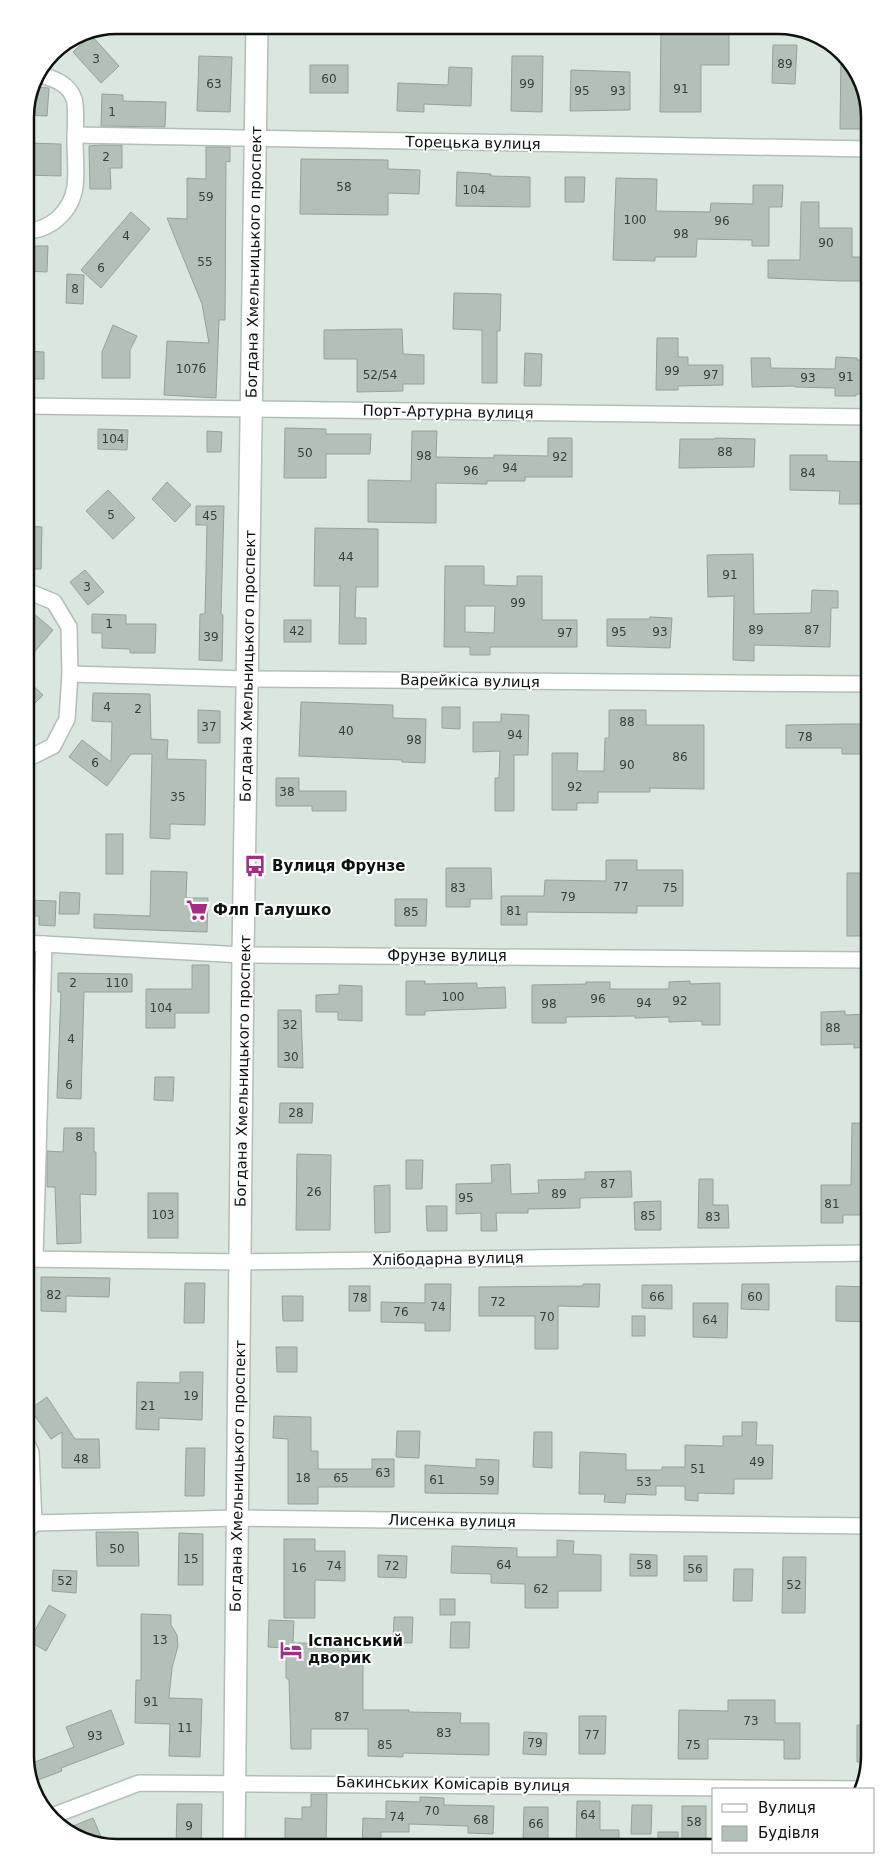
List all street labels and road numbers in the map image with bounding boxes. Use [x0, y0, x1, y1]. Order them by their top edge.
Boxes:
street label: Богдана Хмельницького проспект [243, 126, 265, 398]
street label: Торецька вулиця [404, 133, 541, 153]
street label: Порт-Артурна вулиця [362, 402, 534, 422]
street label: Богдана Хмельницького проспект [237, 530, 259, 802]
street label: Варейкіса вулиця [400, 671, 540, 691]
street label: Богдана Хмельницького проспект [232, 935, 254, 1207]
street label: Фрунзе вулиця [387, 947, 507, 965]
street label: Хлібодарна вулиця [372, 1249, 524, 1269]
street label: Богдана Хмельницького проспект [227, 1340, 249, 1612]
street label: Лисенка вулиця [388, 1511, 516, 1531]
street label: Бакинських Комісарів вулиця [336, 1773, 570, 1795]

